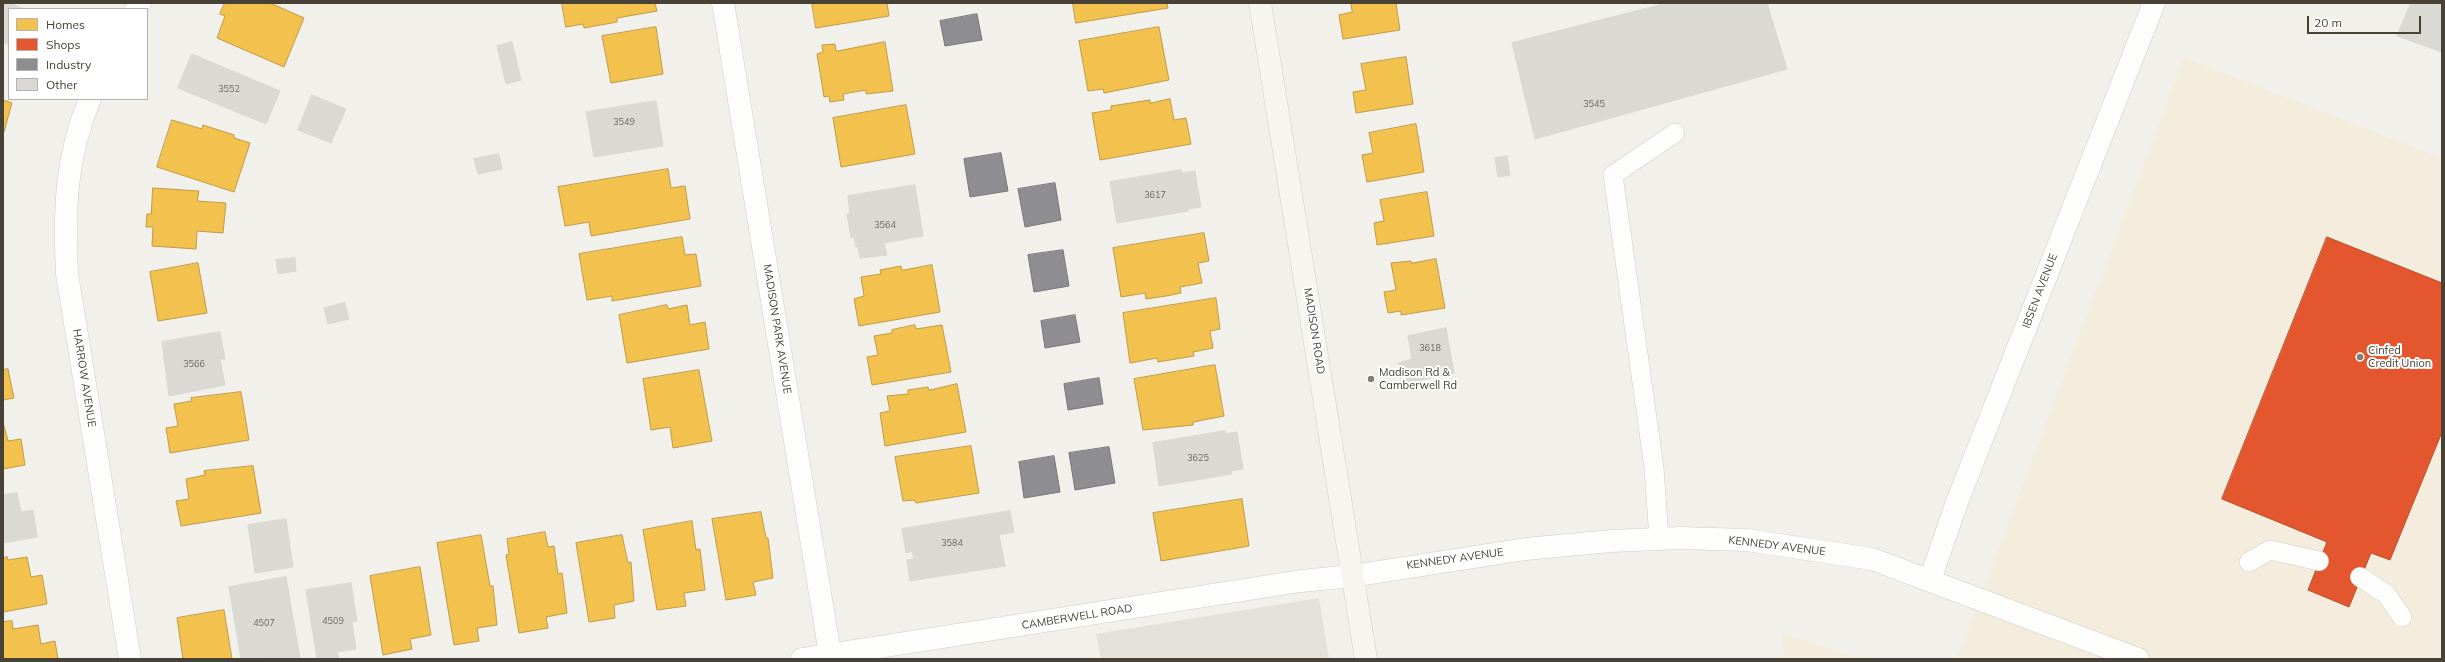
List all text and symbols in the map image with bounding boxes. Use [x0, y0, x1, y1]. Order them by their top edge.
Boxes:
legend [8, 8, 148, 100]
scale bar [2309, 8, 2423, 34]
text: 20 m [2314, 15, 2342, 30]
text: Homes [46, 17, 85, 32]
text: Shops [46, 37, 81, 52]
text: Industry [46, 57, 91, 72]
text: Other [46, 77, 77, 92]
house number: 3552 [218, 84, 240, 94]
house number: 3545 [1583, 99, 1605, 109]
house number: 3549 [613, 117, 635, 127]
house number: 3617 [1144, 190, 1166, 200]
house number: 3564 [874, 220, 896, 230]
street label: IBSEN AVENUE [2020, 252, 2060, 330]
street label: MADISON PARK AVENUE [760, 263, 794, 395]
street label: MADISON ROAD [1301, 287, 1327, 375]
street label: HARROW AVENUE [70, 328, 98, 428]
house number: 3618 [1419, 343, 1441, 353]
place label: Cinfed Credit Union [2368, 344, 2431, 370]
marker: Cinfed Credit Union [2355, 352, 2365, 362]
house number: 3566 [183, 359, 205, 369]
place label: Madison Rd & Camberwell Rd [1379, 366, 1457, 392]
marker: Madison Rd & Camberwell Rd [1366, 374, 1376, 384]
house number: 3625 [1187, 453, 1209, 463]
street label: KENNEDY AVENUE [1728, 533, 1826, 559]
house number: 3584 [941, 538, 963, 548]
street label: KENNEDY AVENUE [1406, 546, 1504, 572]
street label: CAMBERWELL ROAD [1021, 602, 1133, 632]
house number: 4509 [322, 616, 344, 626]
house number: 4507 [253, 618, 275, 628]

